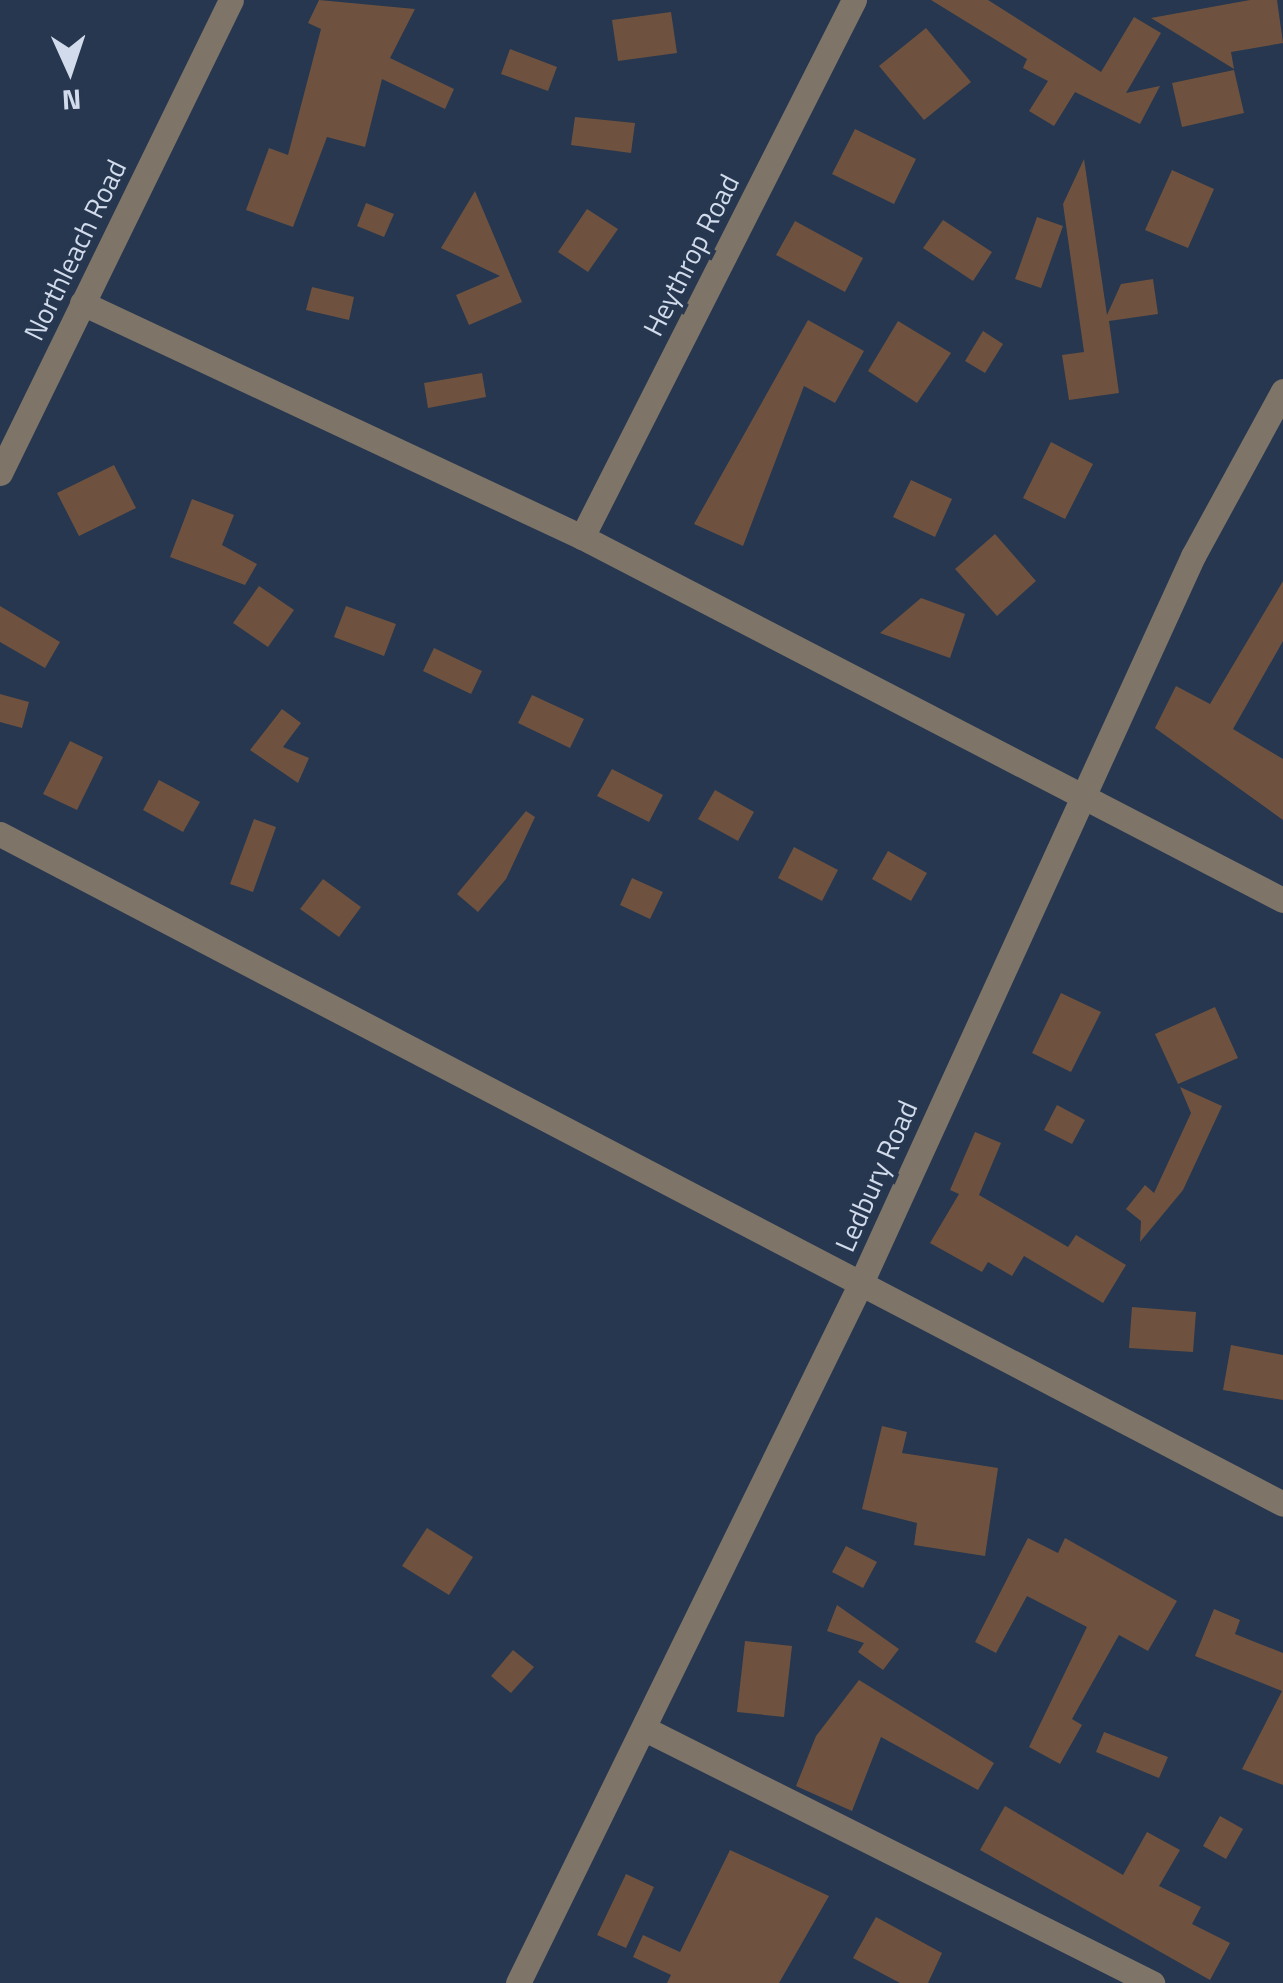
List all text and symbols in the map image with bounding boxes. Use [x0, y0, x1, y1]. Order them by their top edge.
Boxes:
north arrow [20, 20, 120, 120]
text: N [61, 78, 82, 122]
street label: Northleach Road [17, 154, 133, 346]
street label: Heythrop Road [636, 169, 746, 341]
street label: Ledbury Road [828, 1095, 924, 1257]

